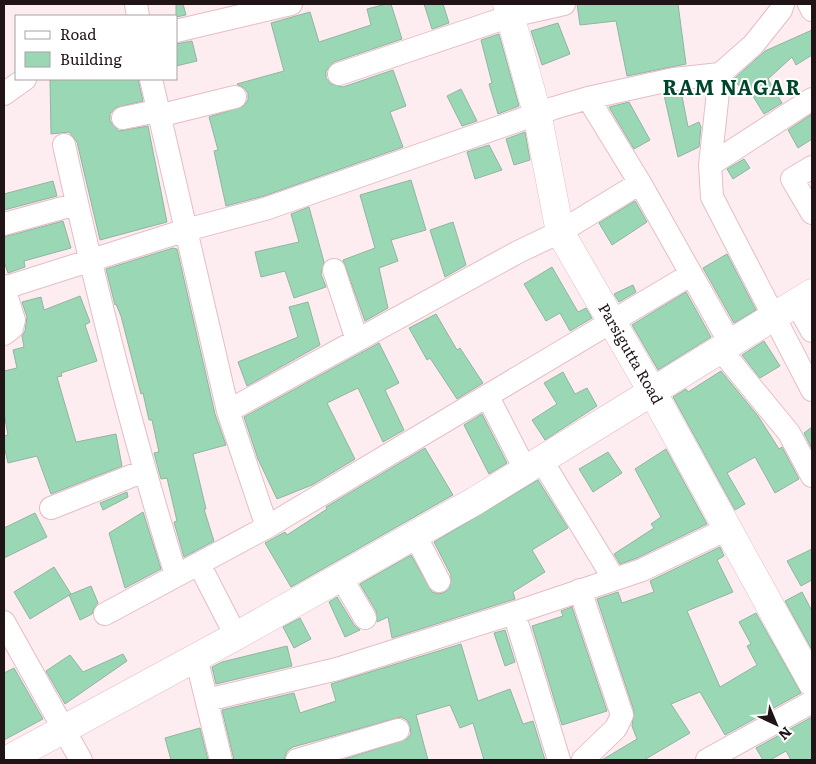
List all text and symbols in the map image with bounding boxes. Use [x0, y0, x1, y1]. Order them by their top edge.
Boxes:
legend [15, 15, 178, 80]
text: Road [60, 22, 96, 45]
text: Building [60, 47, 122, 70]
district label: RAM NAGAR [663, 71, 801, 101]
street label: Parsigutta Road [594, 299, 670, 408]
north arrow [751, 699, 801, 749]
text: N [774, 723, 797, 746]

